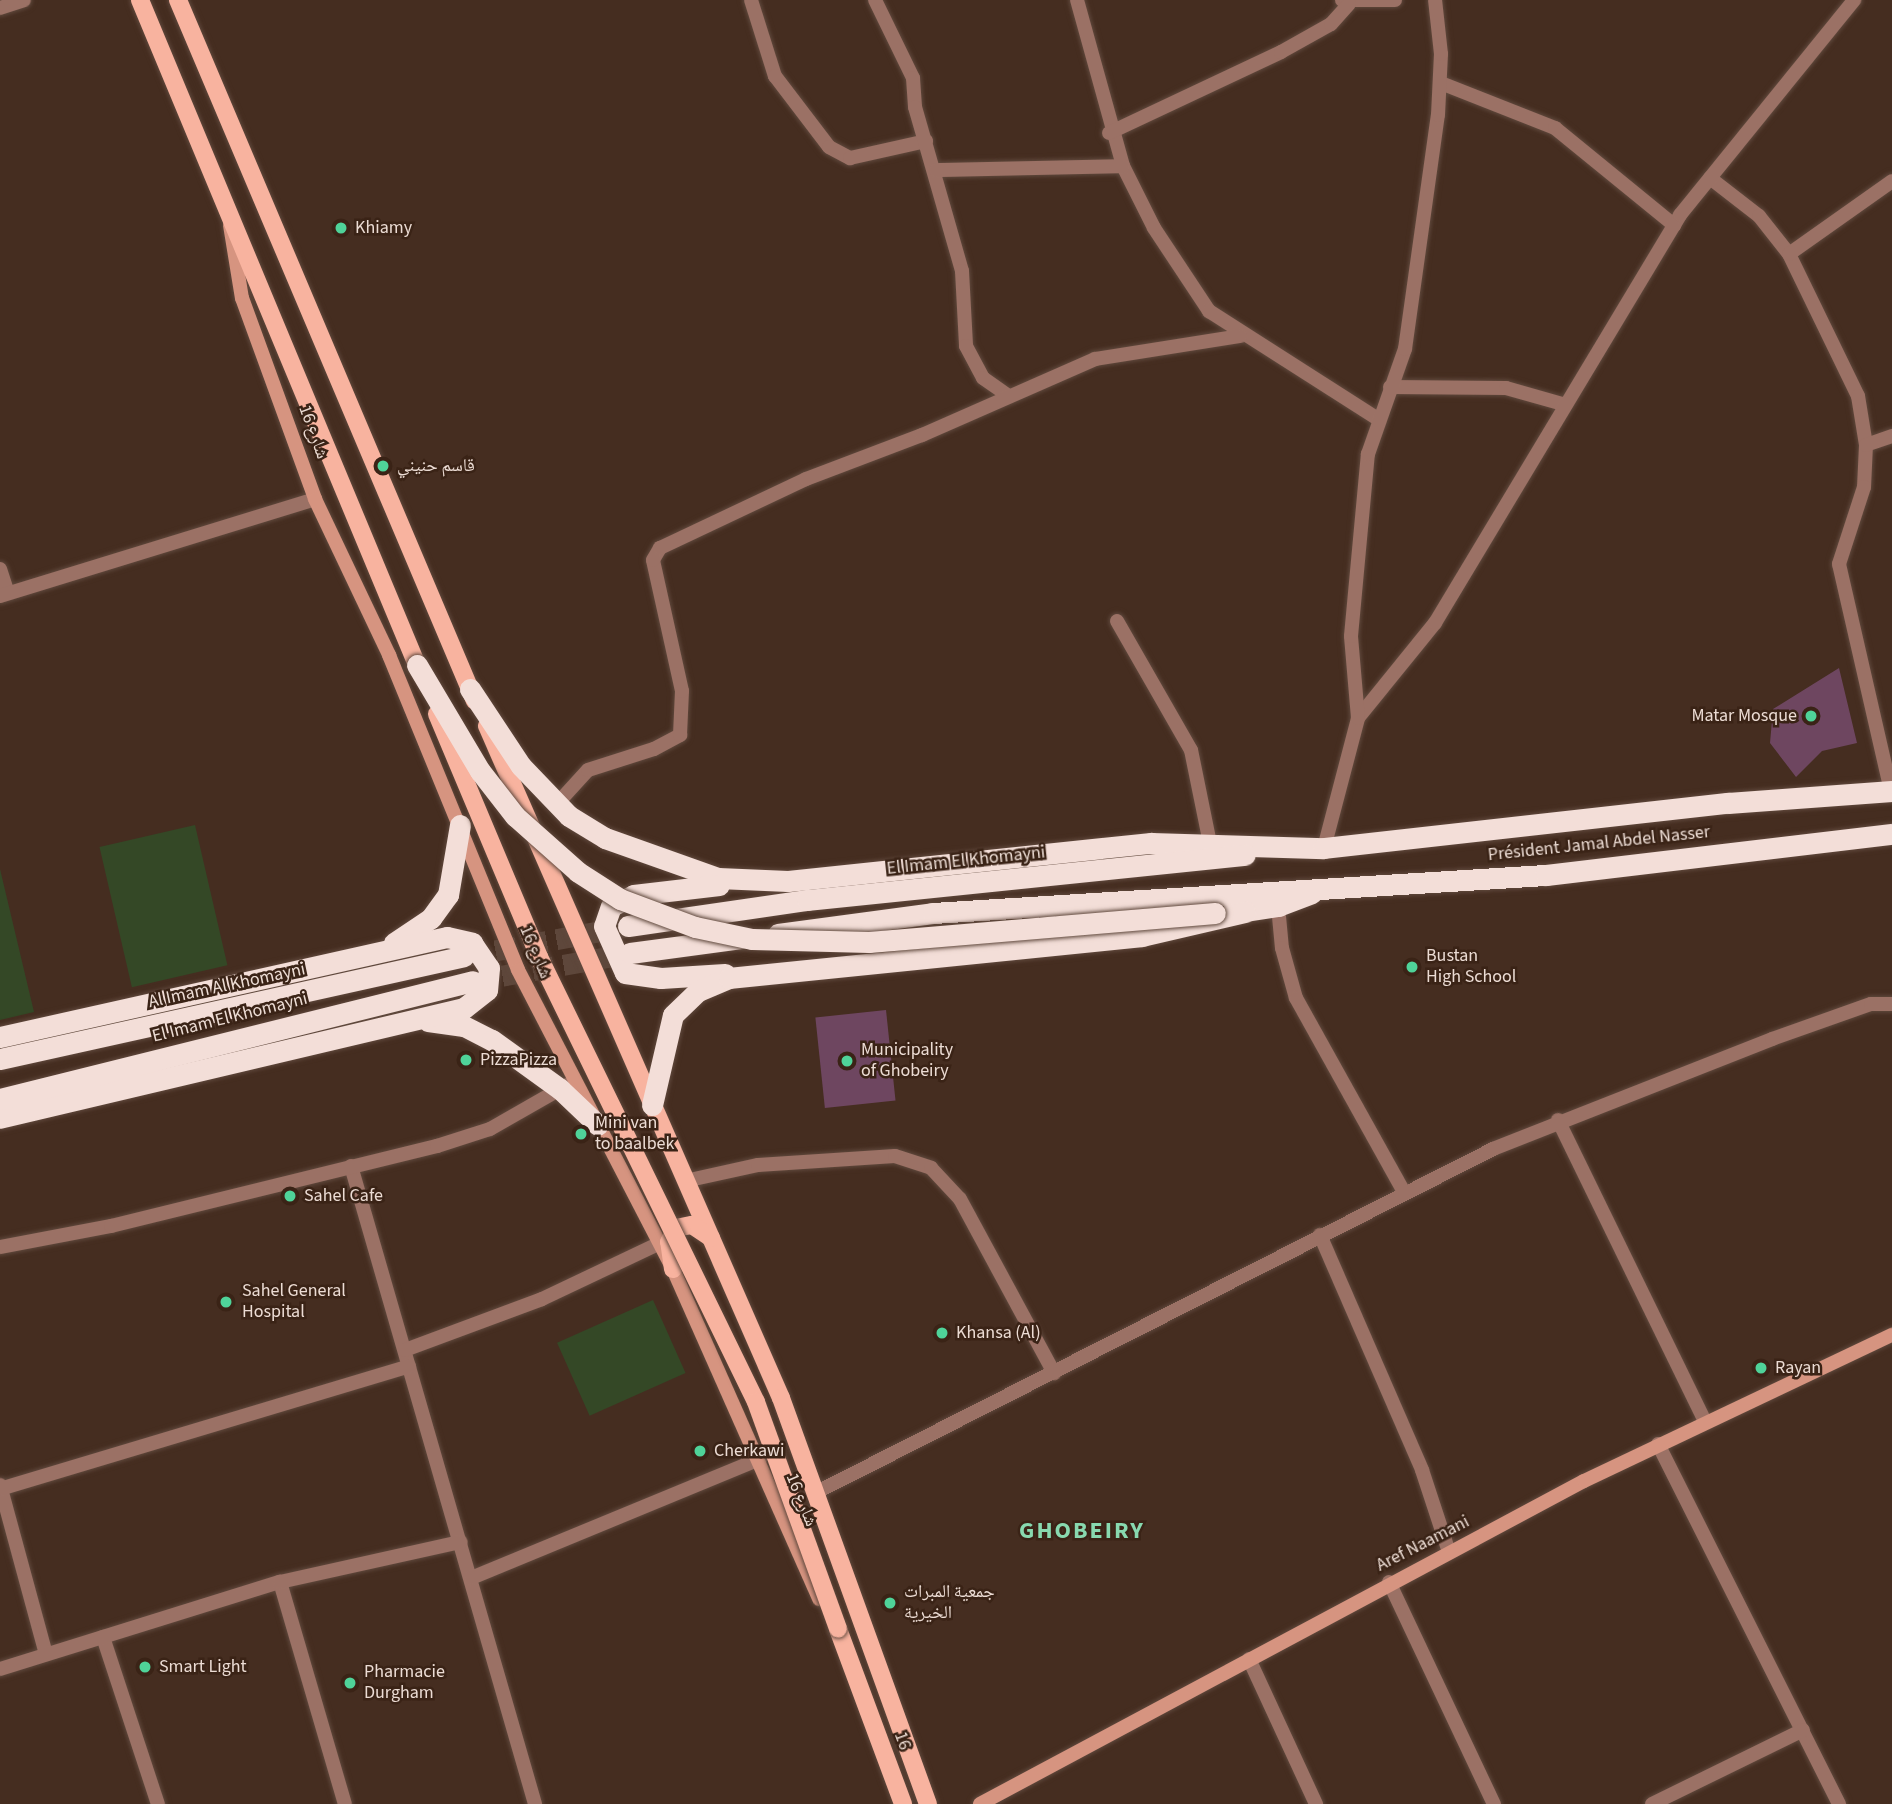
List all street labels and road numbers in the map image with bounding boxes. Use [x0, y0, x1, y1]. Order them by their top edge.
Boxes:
street label: شارع 16 [293, 402, 333, 462]
street label: Président Jamal Abdel Nasser [1487, 822, 1711, 866]
street label: El Imam El Khomayni [886, 842, 1046, 880]
street label: شارع 16 [514, 922, 556, 982]
street label: Al Imam Al Khomayni [147, 959, 307, 1013]
street label: El Imam El Khomayni [150, 988, 310, 1048]
street label: شارع 16 [781, 1470, 821, 1530]
street label: Aref Naamani [1373, 1511, 1473, 1577]
street label: 16 [889, 1729, 915, 1753]

